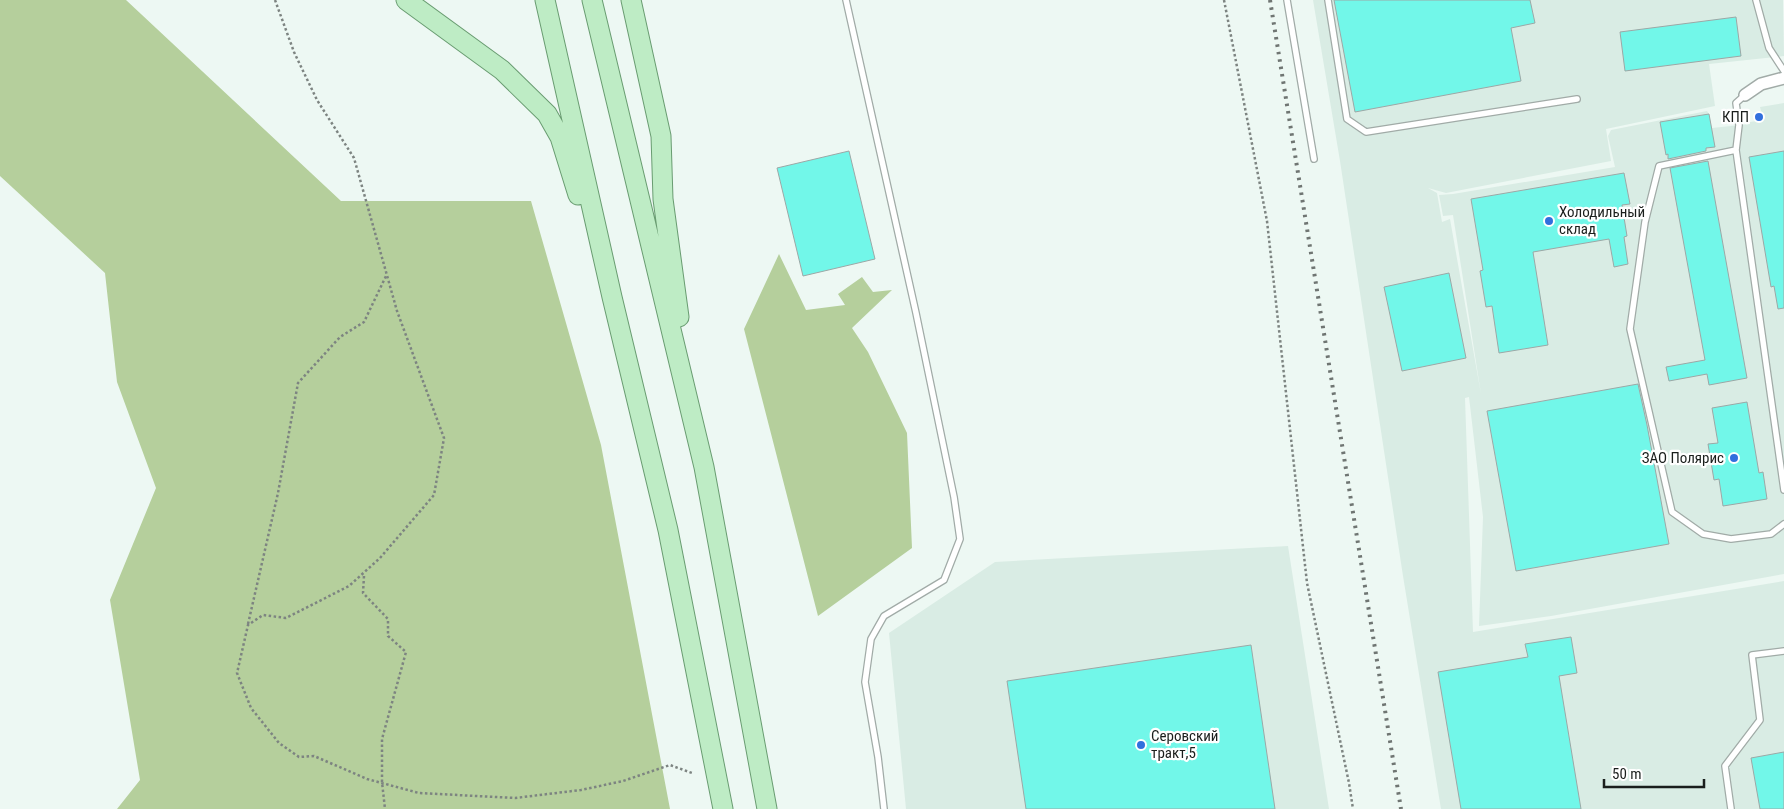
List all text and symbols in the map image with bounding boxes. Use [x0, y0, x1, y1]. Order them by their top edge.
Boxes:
place label: КПП [1722, 108, 1749, 126]
marker: КПП [1753, 111, 1765, 123]
place label: Холодильный склад [1559, 203, 1645, 238]
marker: Холодильный склад [1543, 215, 1555, 227]
place label: ЗАО Полярис [1642, 449, 1724, 467]
marker: ЗАО Полярис [1728, 452, 1740, 464]
place label: Серовский тракт,5 [1151, 727, 1218, 762]
marker: Серовский тракт,5 [1135, 739, 1147, 751]
scale bar [1604, 756, 1704, 788]
text: 50 m [1612, 765, 1642, 783]

